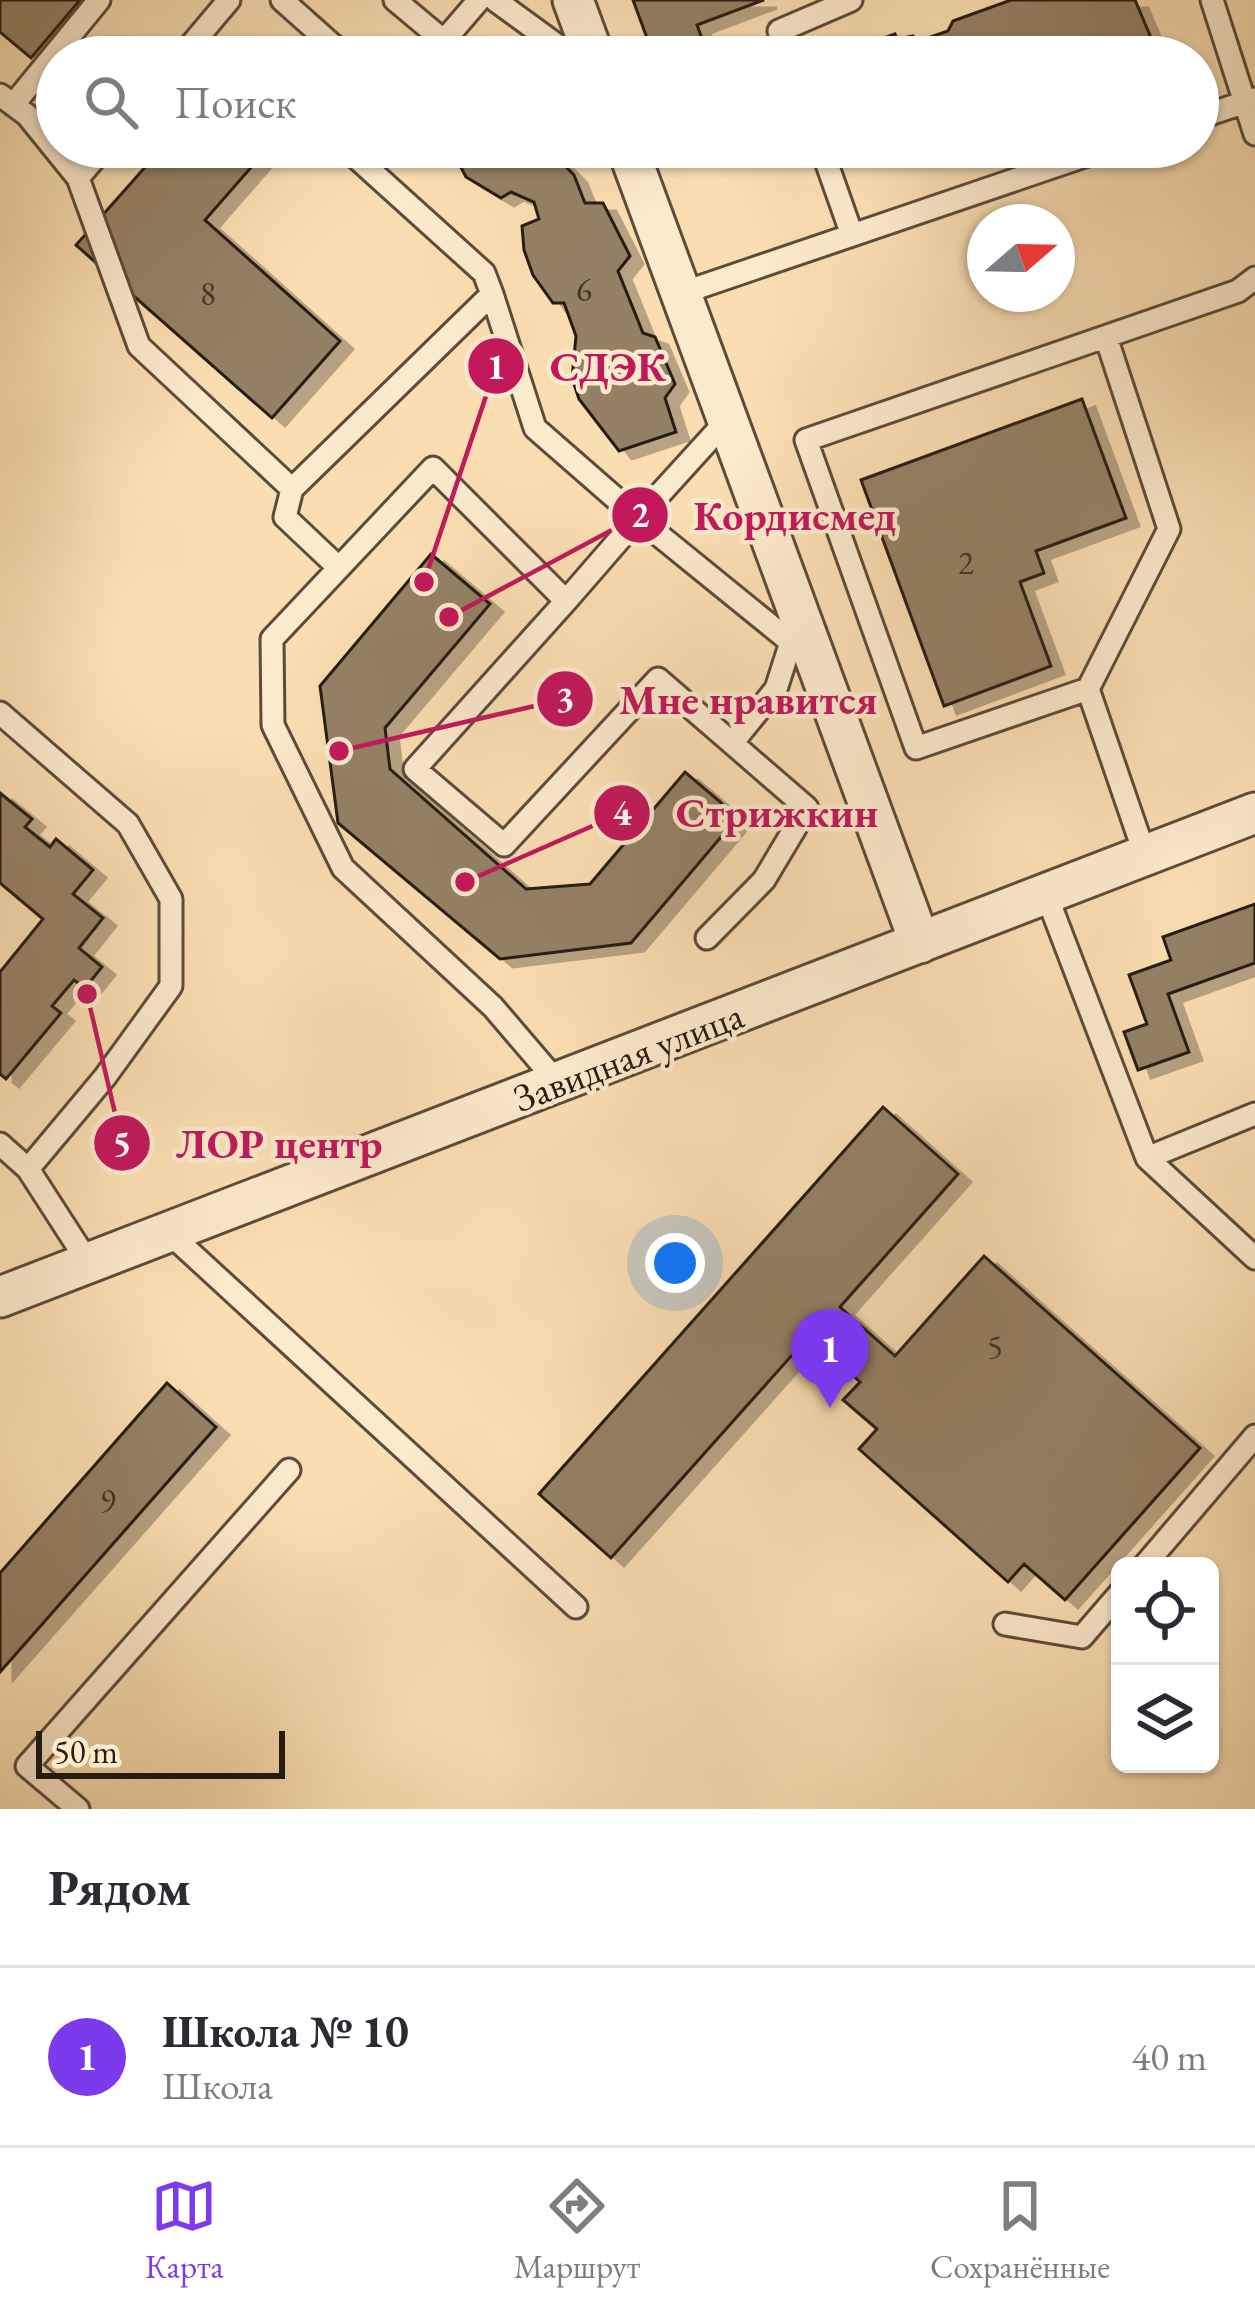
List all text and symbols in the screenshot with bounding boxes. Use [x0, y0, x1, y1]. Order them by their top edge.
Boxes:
search box [36, 36, 1219, 168]
icon: search [78, 69, 144, 135]
text: Поиск [174, 73, 296, 131]
north arrow [967, 204, 1075, 312]
house number: 6 [576, 268, 592, 311]
house number: 8 [200, 272, 216, 315]
callout: СДЭК [466, 327, 691, 405]
text: СДЭК [550, 339, 668, 394]
text: 1 [486, 343, 506, 390]
callout: Кордисмед [610, 476, 921, 554]
text: Кордисмед [694, 488, 896, 543]
text: 2 [630, 491, 650, 538]
house number: 2 [958, 541, 974, 584]
callout: Мне нравится [535, 660, 901, 738]
text: Мне нравится [619, 672, 877, 727]
text: 3 [555, 676, 575, 723]
callout: Стрижкин [592, 774, 903, 852]
text: Стрижкин [676, 785, 878, 840]
text: 4 [612, 789, 632, 836]
street label: Завидная улица [506, 989, 751, 1124]
callout: ЛОР центр [92, 1104, 407, 1182]
text: ЛОР центр [176, 1116, 382, 1171]
text: 5 [112, 1120, 132, 1167]
your location [645, 1233, 705, 1293]
pin: 1 [791, 1309, 869, 1408]
house number: 5 [987, 1325, 1003, 1368]
house number: 9 [100, 1479, 116, 1522]
map controls [1111, 1557, 1219, 1773]
button: locate [1111, 1557, 1219, 1665]
button: layers [1111, 1665, 1219, 1773]
scale bar [36, 1725, 285, 1778]
text: 50 m [54, 1730, 118, 1773]
text: Рядом [48, 1854, 191, 1920]
text: Школа № 10 [162, 2002, 409, 2060]
text: 1 [77, 2031, 97, 2082]
text: 40 m [1131, 2031, 1207, 2082]
text: Школа [162, 2060, 273, 2111]
tab: Карта [145, 2173, 224, 2288]
tab: Маршрут [514, 2173, 640, 2288]
tab: Сохранённые [930, 2173, 1110, 2288]

